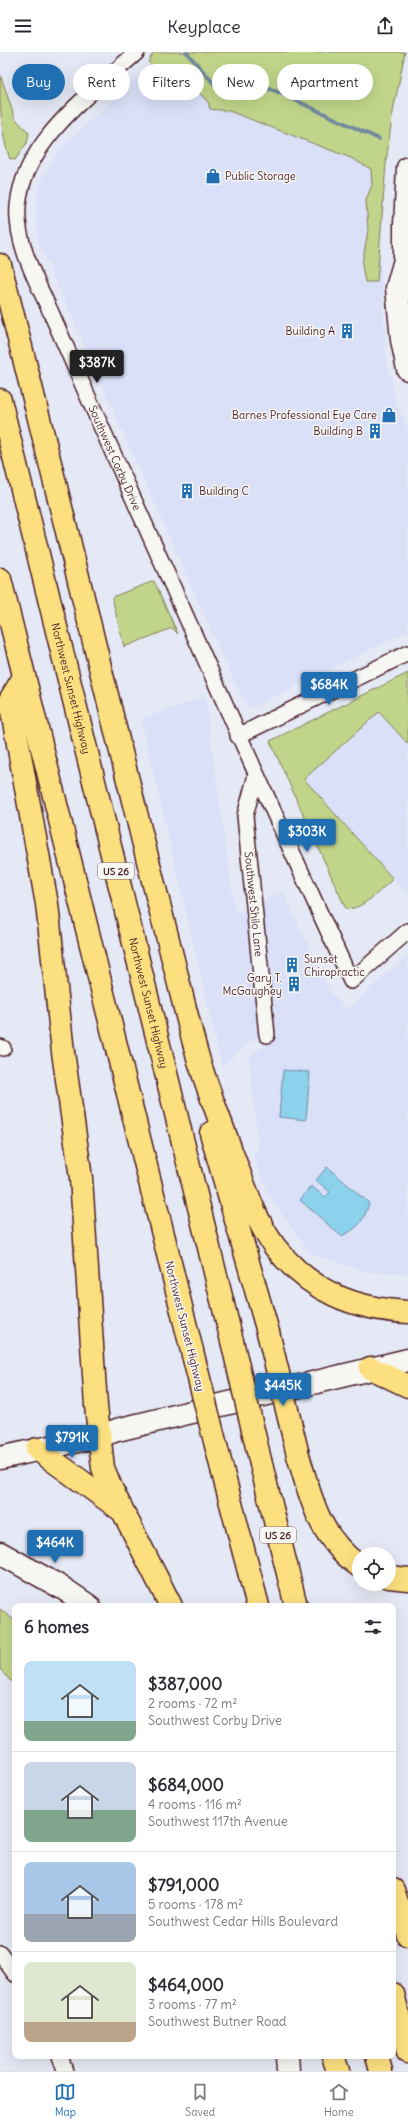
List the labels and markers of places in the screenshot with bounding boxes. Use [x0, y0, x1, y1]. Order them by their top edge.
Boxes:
shop icon: Public Storage [204, 167, 222, 185]
place label: Public Storage [225, 169, 296, 183]
building icon: Building A [338, 322, 356, 340]
place label: Building A [285, 324, 335, 338]
pin: $387K [69, 350, 125, 384]
shop icon: Barnes Professional Eye Care [380, 406, 398, 424]
place label: Barnes Professional Eye Care [232, 408, 377, 422]
building icon: Building B [366, 422, 384, 440]
place label: Building B [313, 424, 363, 438]
building icon: Building C [178, 482, 196, 500]
place label: Building C [199, 484, 249, 498]
pin: $684K [301, 672, 357, 706]
pin: $303K [279, 819, 335, 853]
place label: Sunset Chiropractic [304, 952, 365, 979]
building icon: Sunset Chiropractic [283, 956, 301, 974]
place label: Gary T. McGaughey [222, 971, 282, 998]
building icon: Gary T. McGaughey [285, 975, 303, 993]
pin: $445K [255, 1373, 311, 1407]
pin: $791K [44, 1425, 100, 1459]
pin: $464K [27, 1530, 83, 1564]

